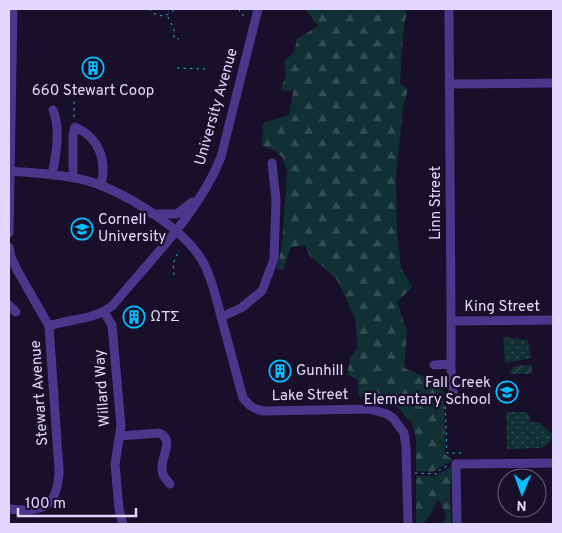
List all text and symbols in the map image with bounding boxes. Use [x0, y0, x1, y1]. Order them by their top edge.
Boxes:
street label: University Avenue [191, 46, 243, 168]
building icon: 660 Stewart Coop [81, 56, 105, 80]
place label: 660 Stewart Coop [32, 82, 154, 101]
street label: Linn Street [427, 166, 446, 240]
place label: Cornell University [98, 211, 166, 247]
school or university icon: Cornell University [70, 217, 94, 241]
street label: King Street [464, 298, 540, 317]
building icon: ΩΤΣ [122, 305, 146, 329]
place label: ΩΤΣ [150, 308, 180, 327]
street label: Stewart Avenue [27, 340, 53, 446]
street label: Willard Way [91, 349, 115, 427]
building icon: Gunhill [268, 359, 292, 383]
place label: Gunhill [296, 362, 343, 381]
place label: Fall Creek Elementary School [364, 374, 491, 410]
school or university icon: Fall Creek Elementary School [495, 380, 519, 404]
street label: Lake Street [271, 386, 349, 406]
north arrow [497, 468, 547, 518]
scale bar [18, 486, 135, 518]
text: 100 m [25, 495, 66, 514]
text: N [516, 496, 527, 513]

